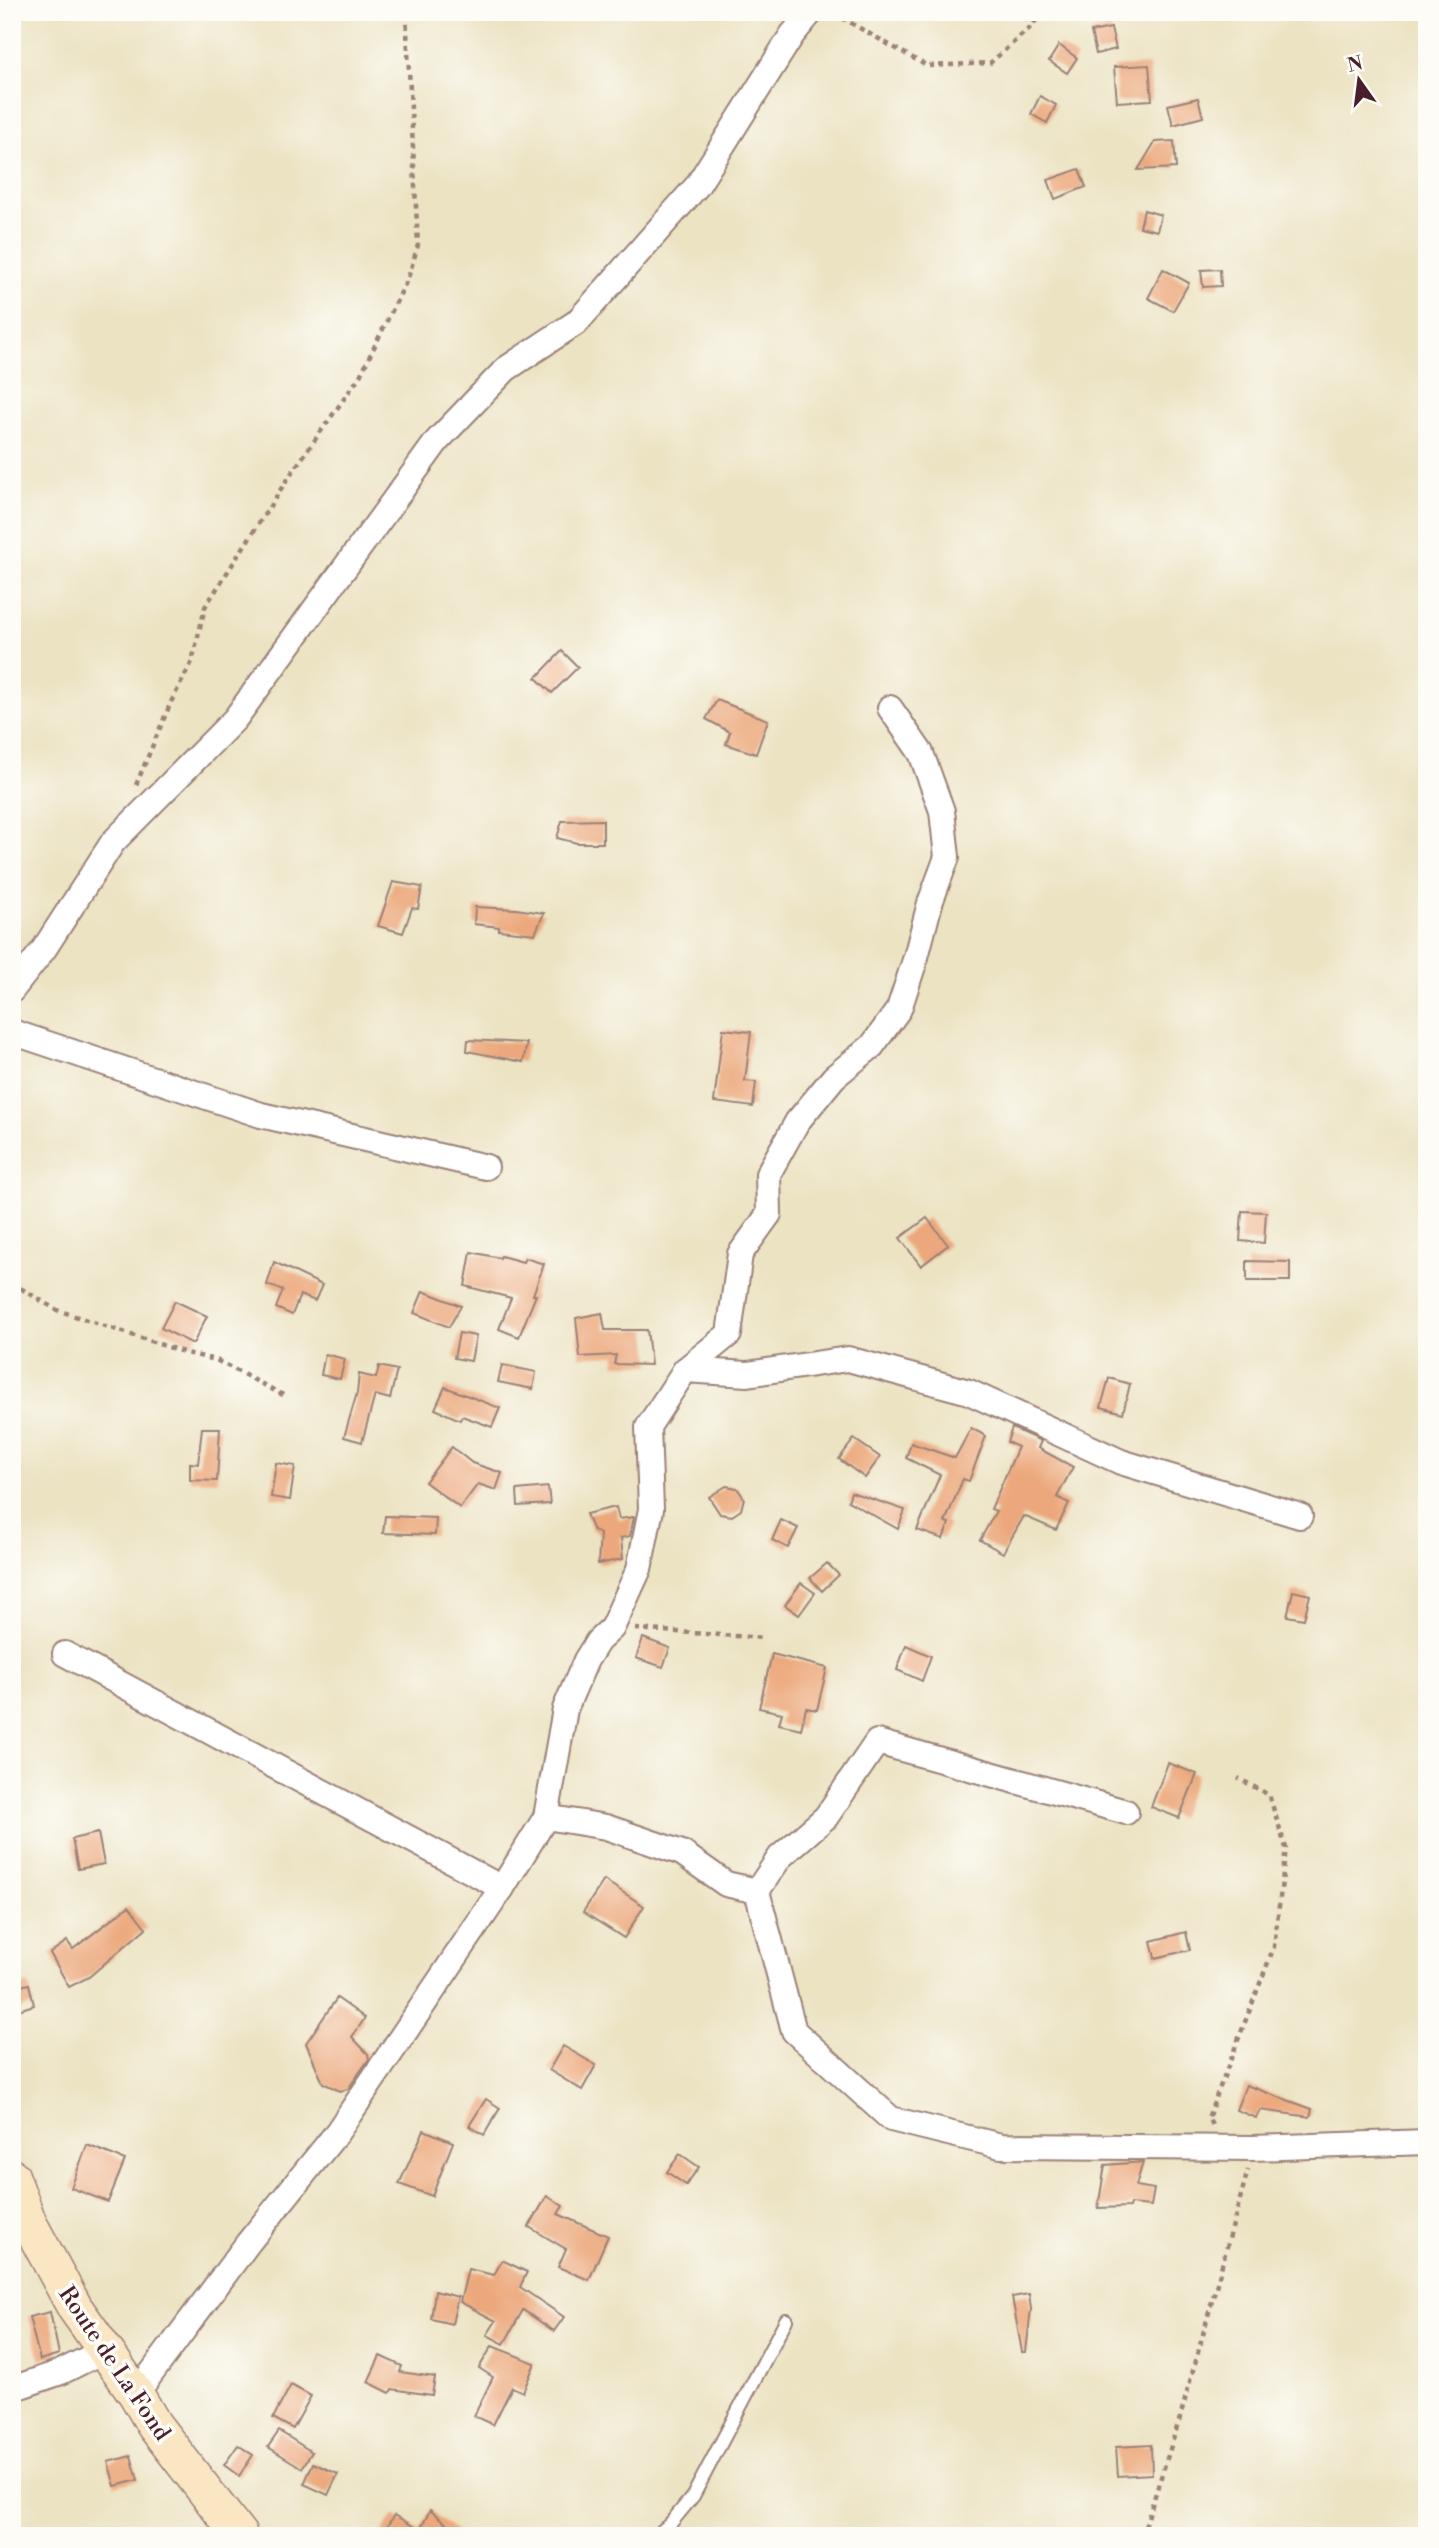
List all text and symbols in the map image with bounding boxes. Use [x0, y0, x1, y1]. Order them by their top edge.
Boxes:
north arrow [1324, 46, 1394, 116]
text: N [1345, 51, 1365, 78]
street label: Route de La Fond [52, 2281, 176, 2446]

